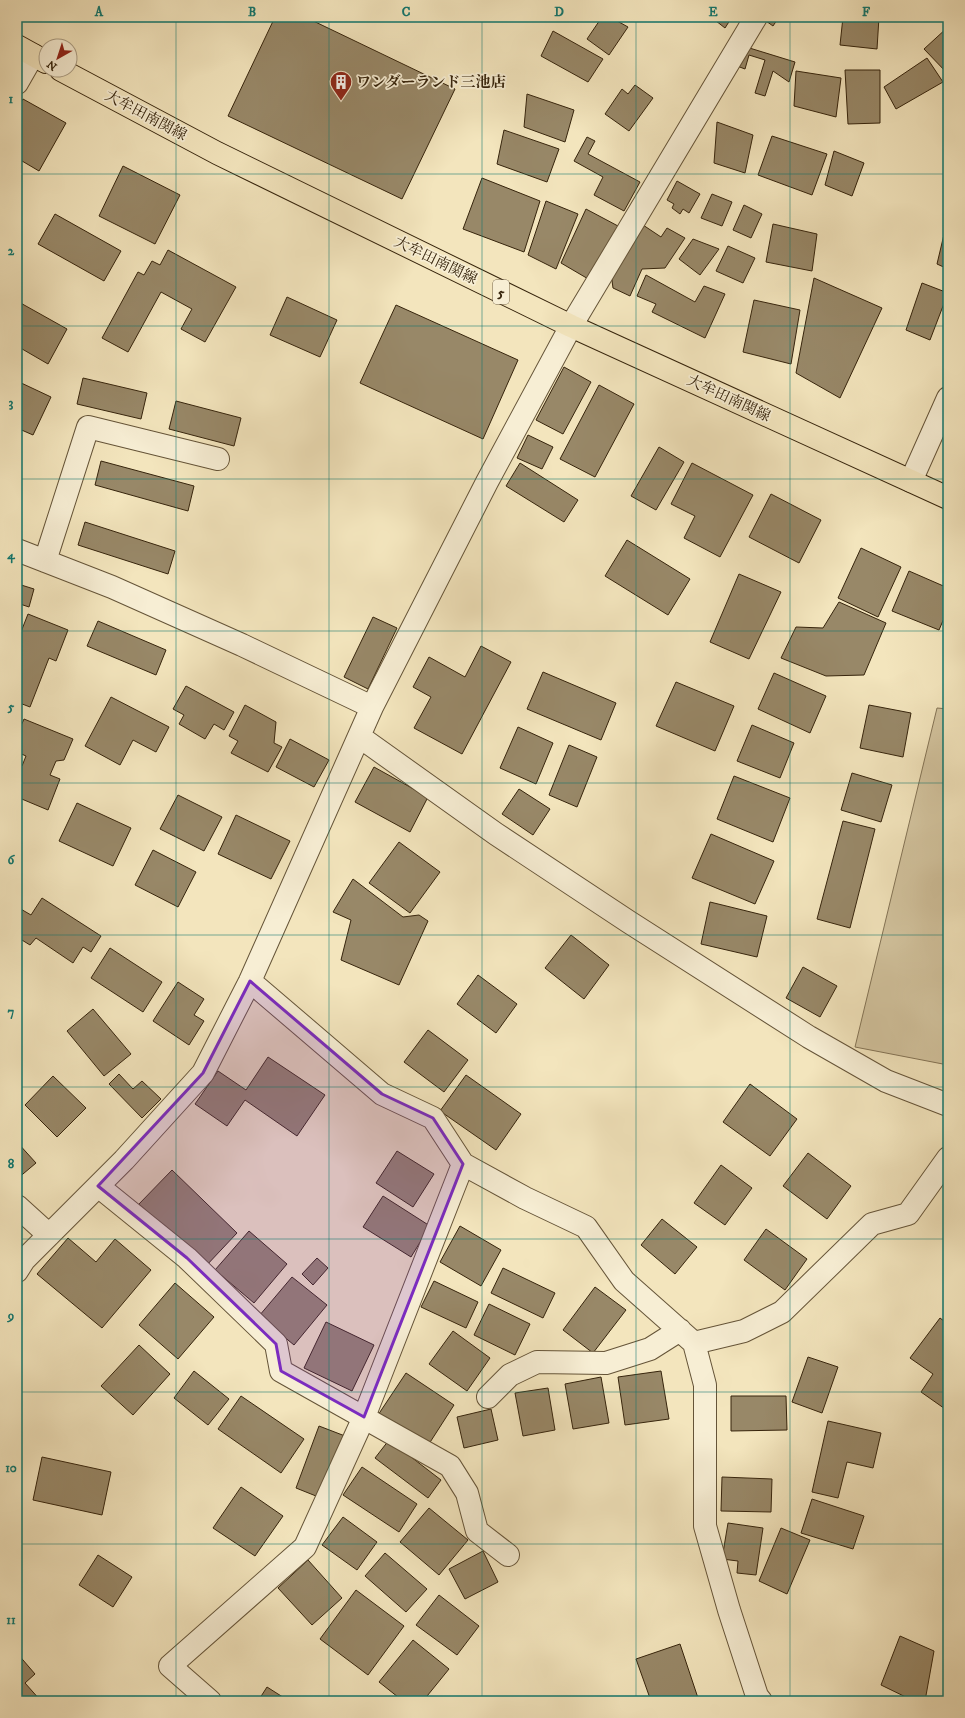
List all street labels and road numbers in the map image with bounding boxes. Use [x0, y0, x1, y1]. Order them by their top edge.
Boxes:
street label: 大牟田南関線 [102, 86, 190, 145]
street label: 大牟田南関線 [391, 232, 480, 289]
road number: 5 [493, 280, 509, 304]
street label: 大牟田南関線 [684, 371, 774, 426]

